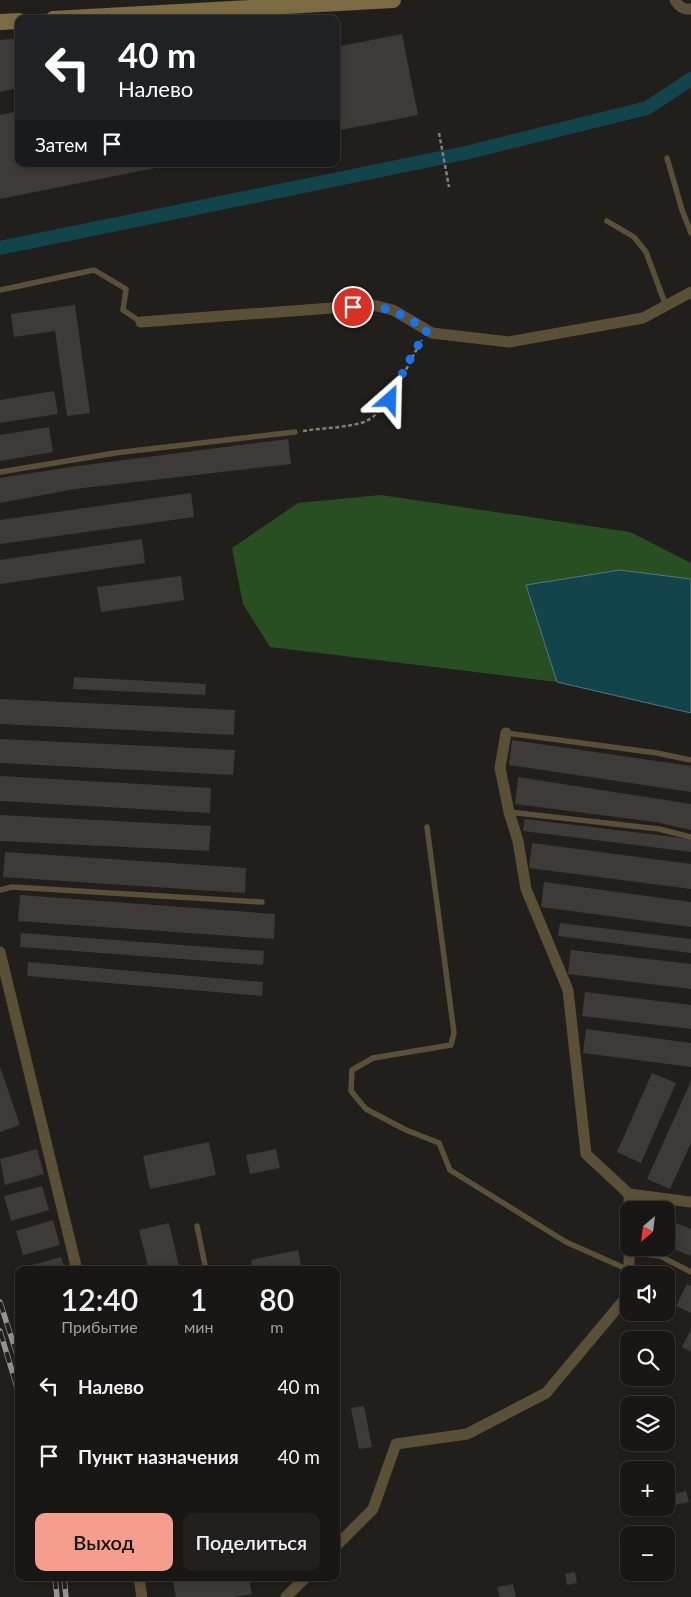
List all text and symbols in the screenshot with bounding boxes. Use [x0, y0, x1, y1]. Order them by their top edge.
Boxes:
text: 40 m [118, 33, 196, 75]
icon: left [35, 35, 100, 100]
text: Налево [118, 75, 193, 102]
icon: arrive [98, 130, 126, 158]
text: Затем [35, 133, 88, 156]
pin [332, 286, 374, 328]
icon: arrive [339, 293, 367, 321]
position arrow [363, 373, 415, 425]
north arrow [620, 1201, 675, 1256]
map controls [620, 1201, 675, 1581]
button: sound [620, 1266, 675, 1321]
text: 12:40 [61, 1281, 138, 1317]
text: 1 [190, 1281, 207, 1317]
text: 80 [259, 1281, 294, 1317]
text: Прибытие [61, 1317, 138, 1336]
text: мин [184, 1317, 213, 1336]
text: m [270, 1317, 283, 1336]
button: search [620, 1331, 675, 1386]
icon: left [35, 1372, 63, 1400]
text: Налево [78, 1375, 144, 1398]
text: 40 m [277, 1375, 320, 1398]
button: layers [620, 1396, 675, 1451]
icon: arrive [35, 1442, 63, 1470]
text: Пункт назначения [78, 1445, 239, 1468]
text: 40 m [277, 1445, 320, 1468]
button: + [620, 1461, 675, 1516]
button: Выход [35, 1513, 173, 1571]
button: Поделиться [183, 1513, 320, 1571]
button: − [620, 1526, 675, 1581]

